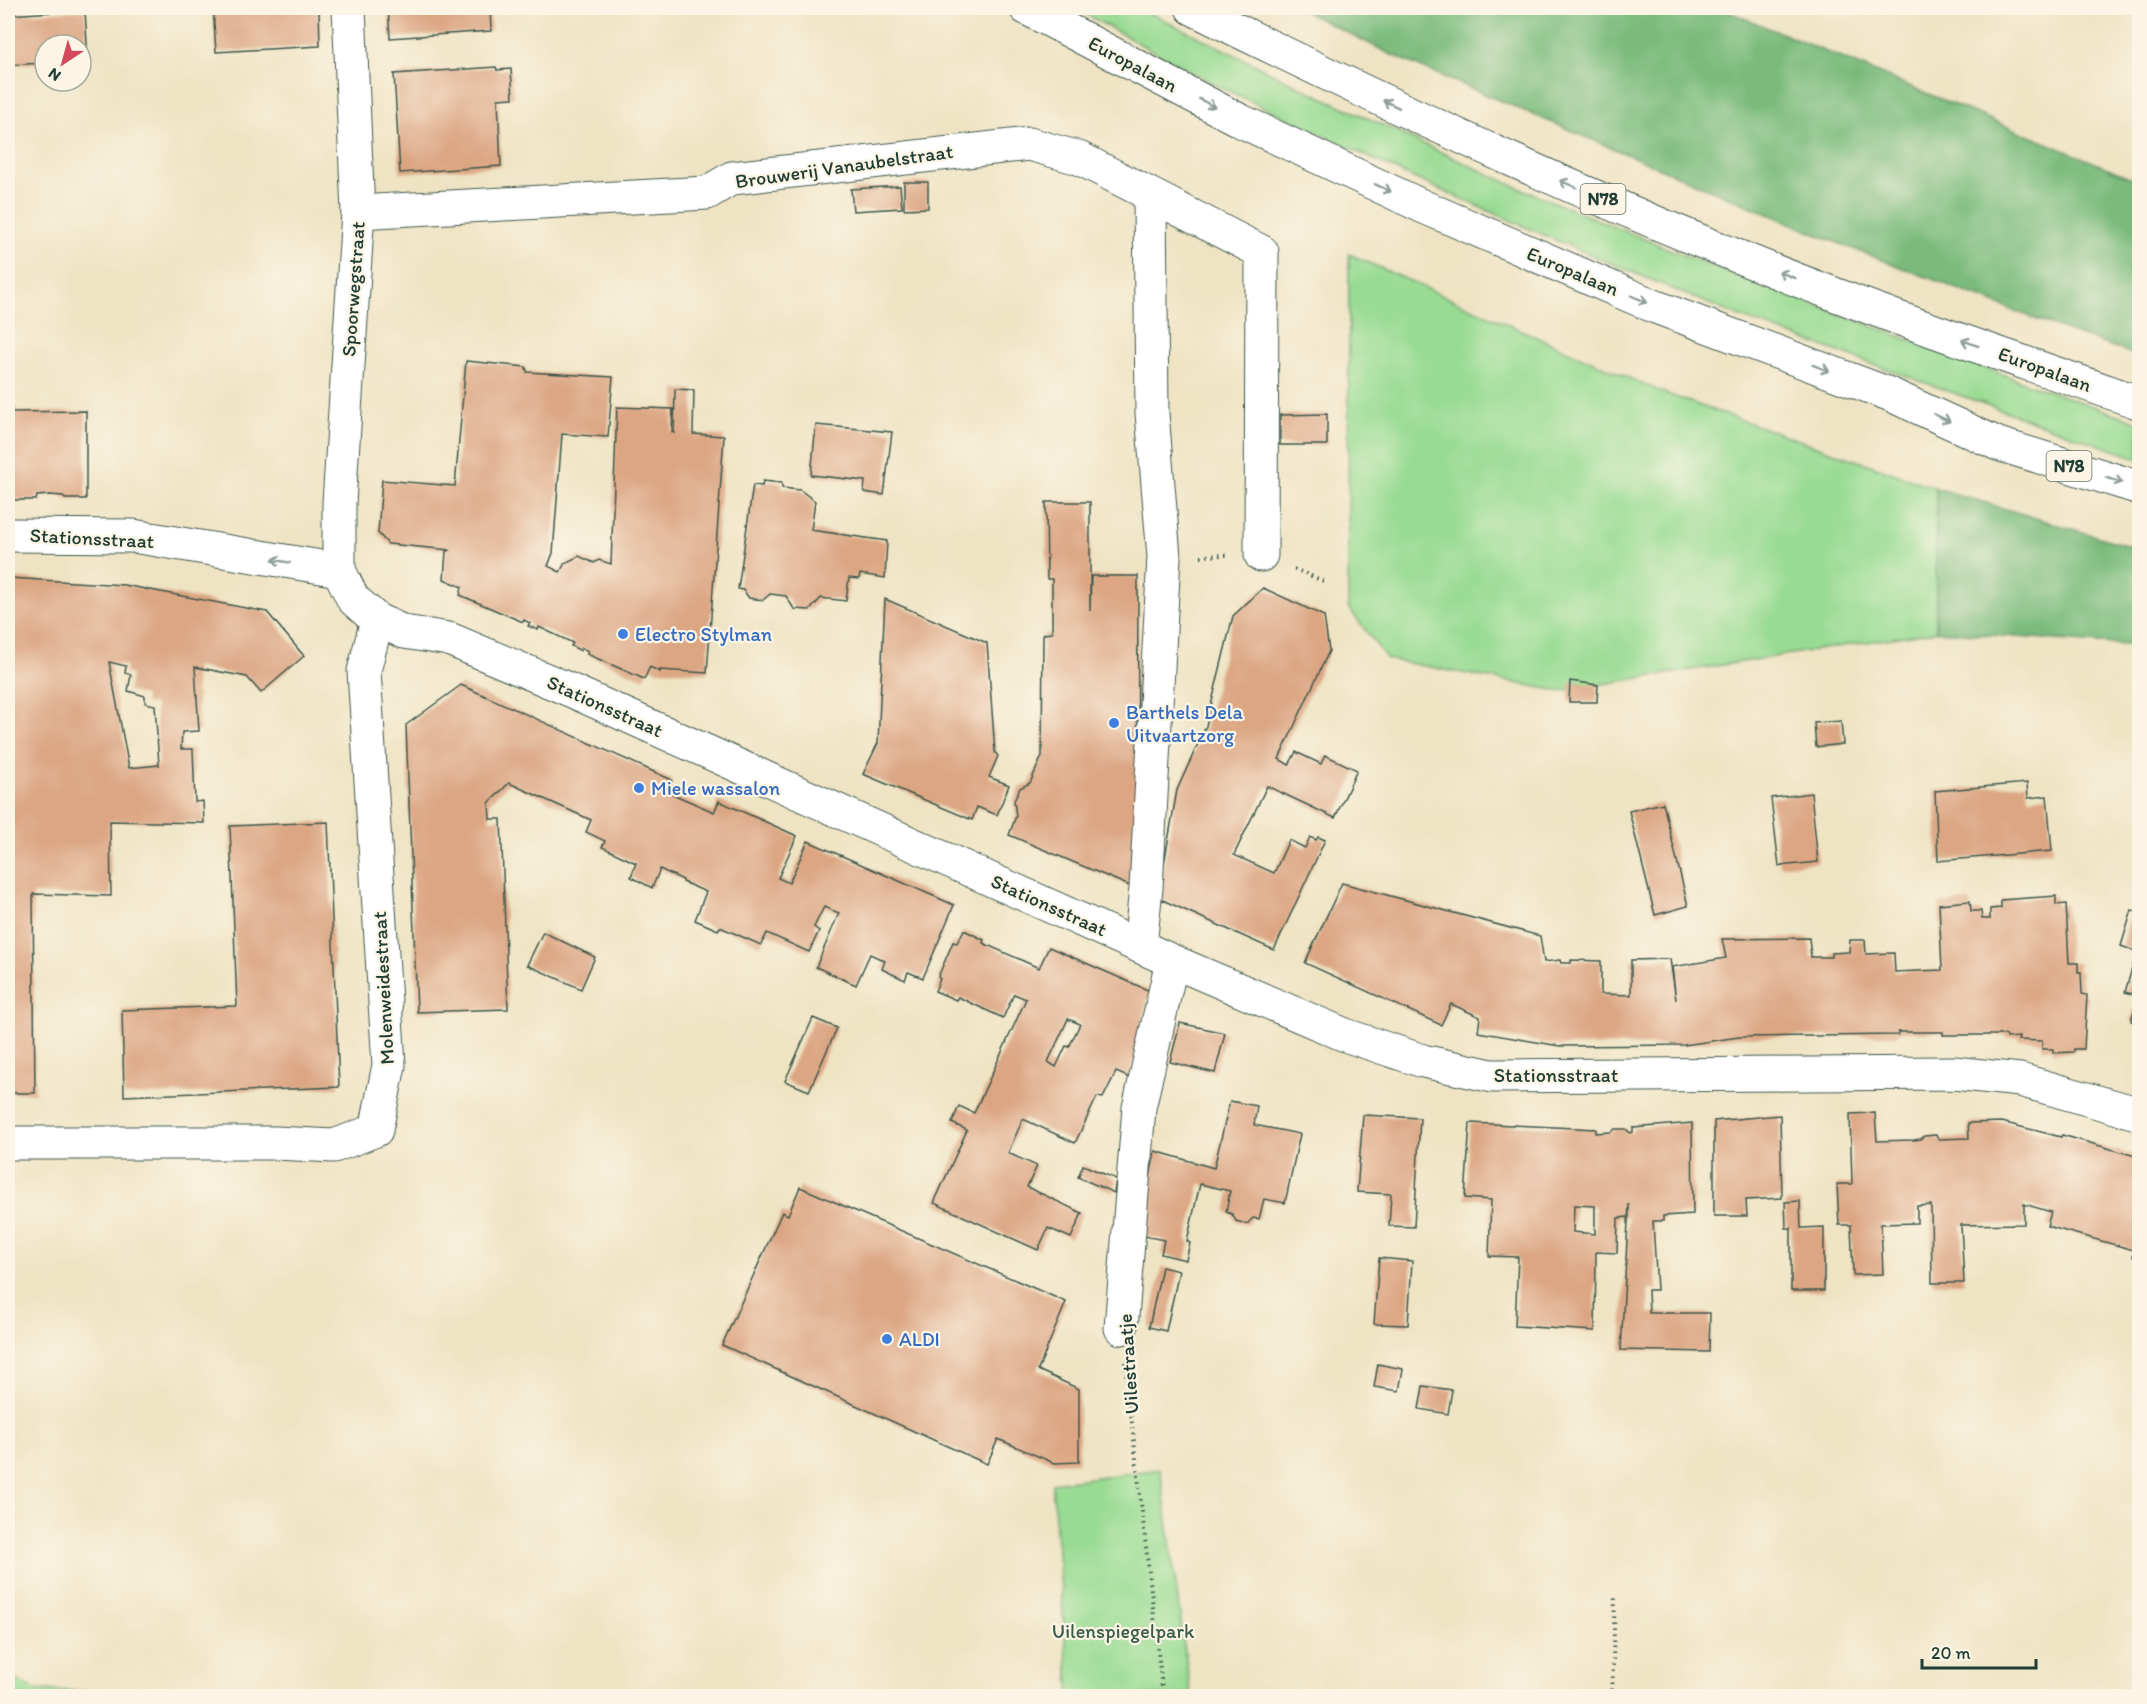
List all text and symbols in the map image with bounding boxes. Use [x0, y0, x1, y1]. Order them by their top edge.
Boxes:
street label: Europalaan [1084, 31, 1182, 97]
north arrow [33, 33, 93, 93]
text: N [45, 64, 64, 86]
one-way arrow [1382, 97, 1400, 109]
one-way arrow [1198, 98, 1216, 110]
street label: Brouwerij Vanaubelstraat [734, 139, 955, 193]
one-way arrow [1560, 178, 1578, 189]
one-way arrow [1373, 182, 1391, 194]
road number: N78 [1580, 184, 1626, 214]
street label: Spoorwegstraat [336, 220, 370, 357]
street label: Europalaan [1523, 241, 1623, 301]
one-way arrow [1778, 269, 1797, 280]
one-way arrow [1629, 294, 1647, 305]
one-way arrow [1961, 336, 1980, 347]
street label: Europalaan [1995, 341, 2095, 397]
one-way arrow [1811, 364, 1830, 375]
one-way arrow [1932, 413, 1950, 424]
road number: N78 [2046, 451, 2092, 481]
one-way arrow [2104, 475, 2123, 486]
street label: Stationsstraat [29, 523, 155, 553]
one-way arrow [271, 555, 291, 566]
place label: Electro Stylman [635, 622, 772, 646]
marker: Electro Stylman [616, 627, 630, 641]
street label: Stationsstraat [543, 670, 667, 742]
place label: Barthels Dela Uitvaartzorg [1126, 700, 1243, 747]
marker: Barthels Dela Uitvaartzorg [1107, 716, 1121, 730]
place label: Miele wassalon [651, 776, 780, 800]
marker: Miele wassalon [632, 781, 646, 795]
street label: Stationsstraat [987, 869, 1111, 941]
street label: Molenweidestraat [367, 910, 399, 1065]
street label: Stationsstraat [1494, 1063, 1619, 1087]
street label: Uilestraatje [1113, 1313, 1143, 1415]
place label: ALDI [899, 1327, 940, 1351]
marker: ALDI [880, 1332, 894, 1346]
park label: Uilenspiegelpark [1052, 1619, 1195, 1643]
scale bar [1922, 1632, 2036, 1670]
text: 20 m [1931, 1642, 1971, 1664]

